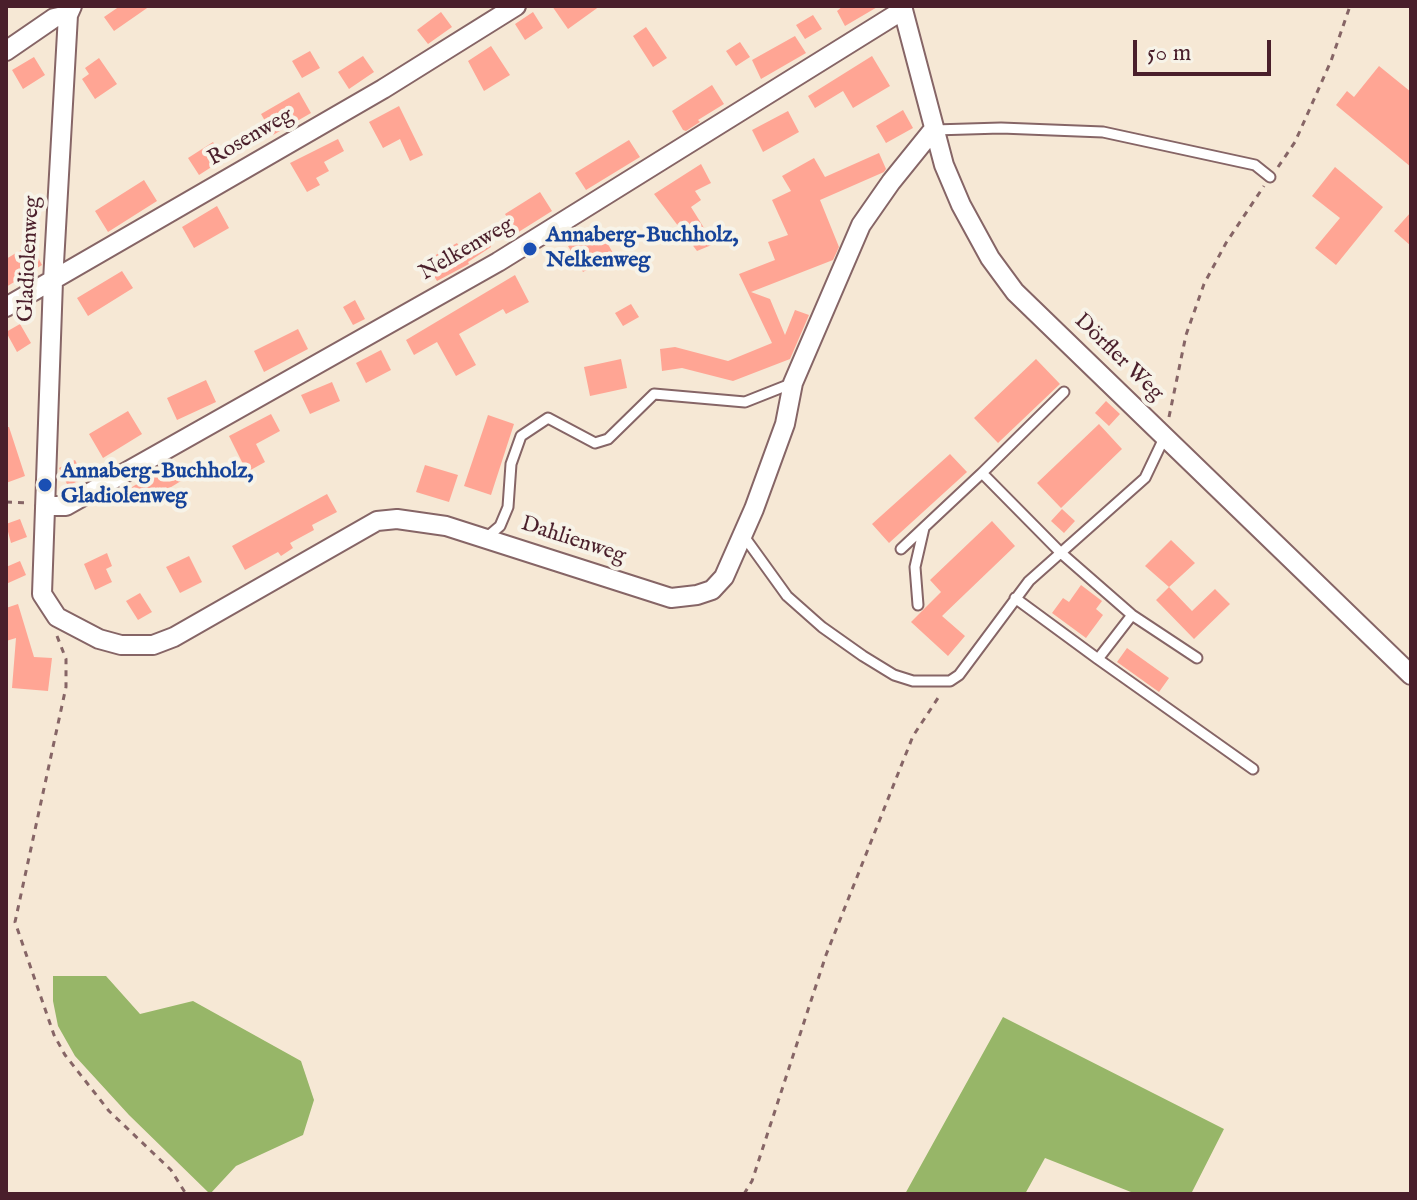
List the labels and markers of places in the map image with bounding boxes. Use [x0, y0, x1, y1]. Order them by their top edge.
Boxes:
place label: Annaberg-Buchholz, Nelkenweg [546, 223, 738, 274]
marker: Annaberg-Buchholz, Nelkenweg [521, 240, 539, 258]
place label: Annaberg-Buchholz, Gladiolenweg [61, 459, 253, 510]
marker: Annaberg-Buchholz, Gladiolenweg [36, 476, 54, 494]

